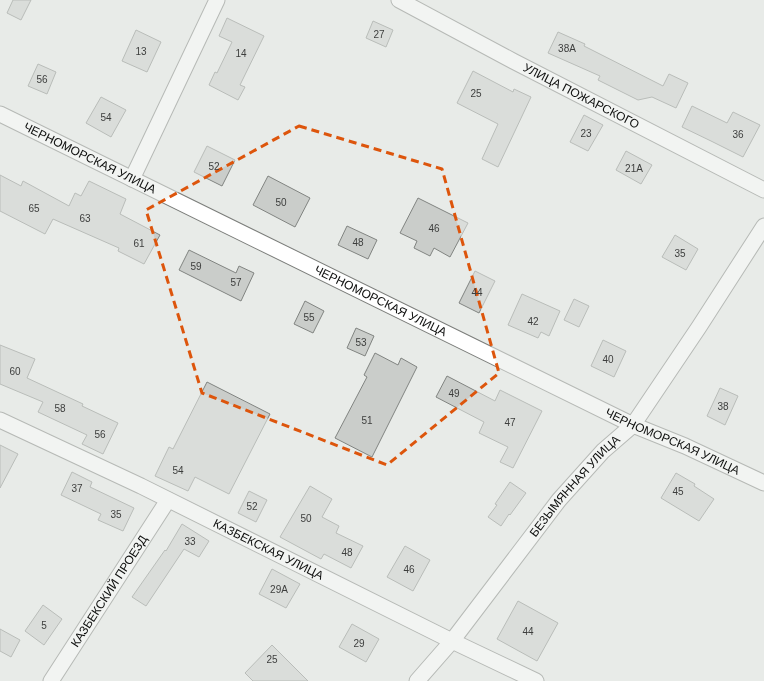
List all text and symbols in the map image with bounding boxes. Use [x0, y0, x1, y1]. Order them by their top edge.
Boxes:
house number: 27 [373, 29, 385, 40]
house number: 38А [558, 43, 576, 54]
house number: 13 [135, 46, 147, 57]
house number: 14 [235, 48, 247, 59]
street label: УЛИЦА ПОЖАРСКОГО [521, 60, 642, 132]
house number: 56 [36, 74, 48, 85]
house number: 25 [470, 88, 482, 99]
house number: 54 [100, 112, 112, 123]
street label: ЧЕРНОМОРСКАЯ УЛИЦА [21, 120, 158, 196]
house number: 23 [580, 128, 592, 139]
house number: 36 [732, 129, 744, 140]
house number: 52 [208, 161, 220, 172]
house number: 21А [625, 163, 643, 174]
house number: 50 [275, 197, 287, 208]
house number: 65 [28, 203, 40, 214]
house number: 63 [79, 213, 91, 224]
house number: 46 [428, 223, 440, 234]
house number: 48 [352, 237, 364, 248]
house number: 61 [133, 238, 145, 249]
house number: 35 [674, 248, 686, 259]
house number: 59 [190, 261, 202, 272]
street label: ЧЕРНОМОРСКАЯ УЛИЦА [312, 263, 449, 339]
house number: 57 [230, 277, 242, 288]
house number: 44 [471, 287, 483, 298]
house number: 55 [303, 312, 315, 323]
house number: 42 [527, 316, 539, 327]
house number: 53 [355, 337, 367, 348]
house number: 40 [602, 354, 614, 365]
house number: 60 [9, 366, 21, 377]
house number: 49 [448, 388, 460, 399]
house number: 38 [717, 401, 729, 412]
house number: 58 [54, 403, 66, 414]
street label: ЧЕРНОМОРСКАЯ УЛИЦА [603, 405, 742, 478]
house number: 51 [361, 415, 373, 426]
house number: 47 [504, 417, 516, 428]
house number: 56 [94, 429, 106, 440]
street label: БЕЗЫМЯННАЯ УЛИЦА [527, 433, 623, 539]
house number: 54 [172, 465, 184, 476]
house number: 37 [71, 483, 83, 494]
house number: 45 [672, 486, 684, 497]
house number: 52 [246, 501, 258, 512]
house number: 35 [110, 509, 122, 520]
house number: 50 [300, 513, 312, 524]
street label: КАЗБЕКСКАЯ УЛИЦА [211, 516, 326, 583]
street label: КАЗБЕКСКИЙ ПРОЕЗД [68, 533, 150, 650]
house number: 33 [184, 536, 196, 547]
house number: 48 [341, 547, 353, 558]
house number: 46 [403, 564, 415, 575]
house number: 29А [270, 584, 288, 595]
house number: 5 [41, 620, 47, 631]
house number: 44 [522, 626, 534, 637]
house number: 29 [353, 638, 365, 649]
house number: 25 [266, 654, 278, 665]

